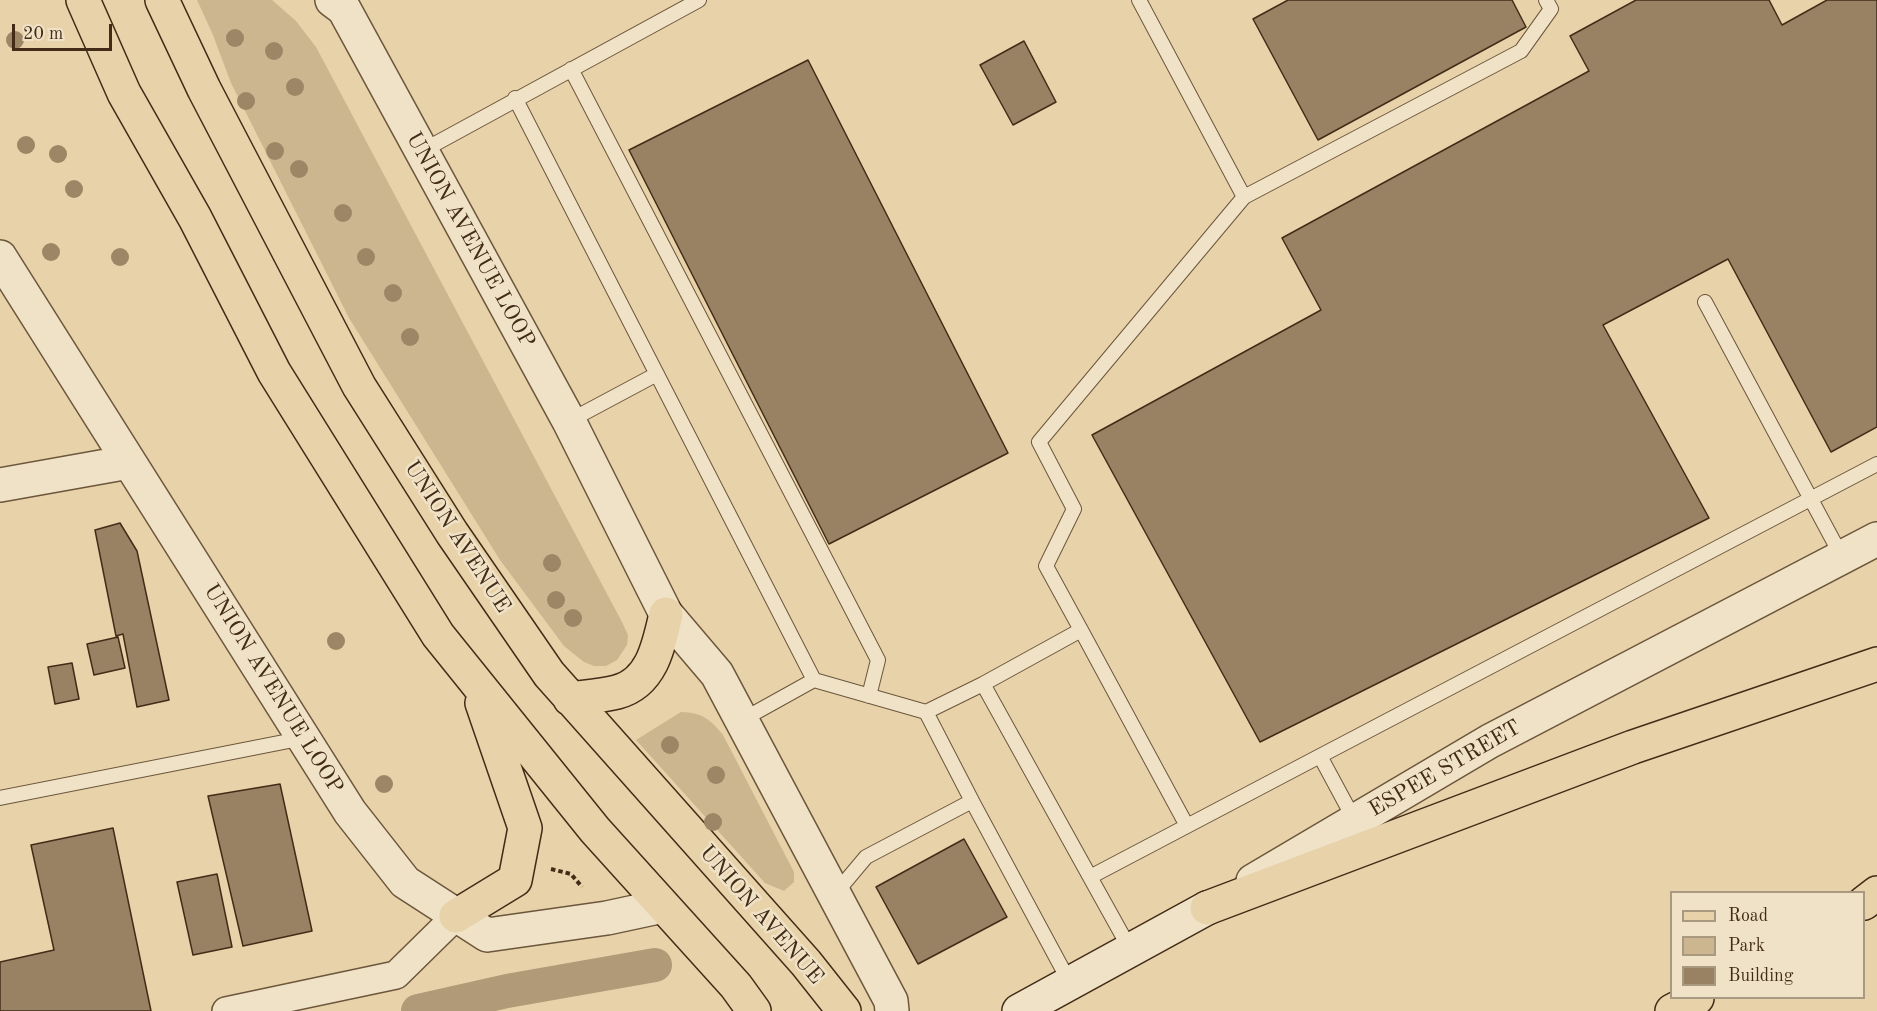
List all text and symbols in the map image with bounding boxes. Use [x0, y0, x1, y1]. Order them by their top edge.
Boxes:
scale bar [15, 12, 116, 50]
text: 20 m [23, 25, 63, 43]
street label: UNION AVENUE LOOP [400, 128, 540, 352]
street label: UNION AVENUE [398, 456, 516, 618]
street label: UNION AVENUE LOOP [198, 579, 348, 799]
street label: ESPEE STREET [1364, 715, 1526, 823]
street label: UNION AVENUE [693, 840, 829, 990]
legend [1670, 891, 1865, 999]
text: Road [1728, 907, 1768, 925]
text: Park [1728, 937, 1765, 955]
text: Building [1728, 967, 1793, 985]

